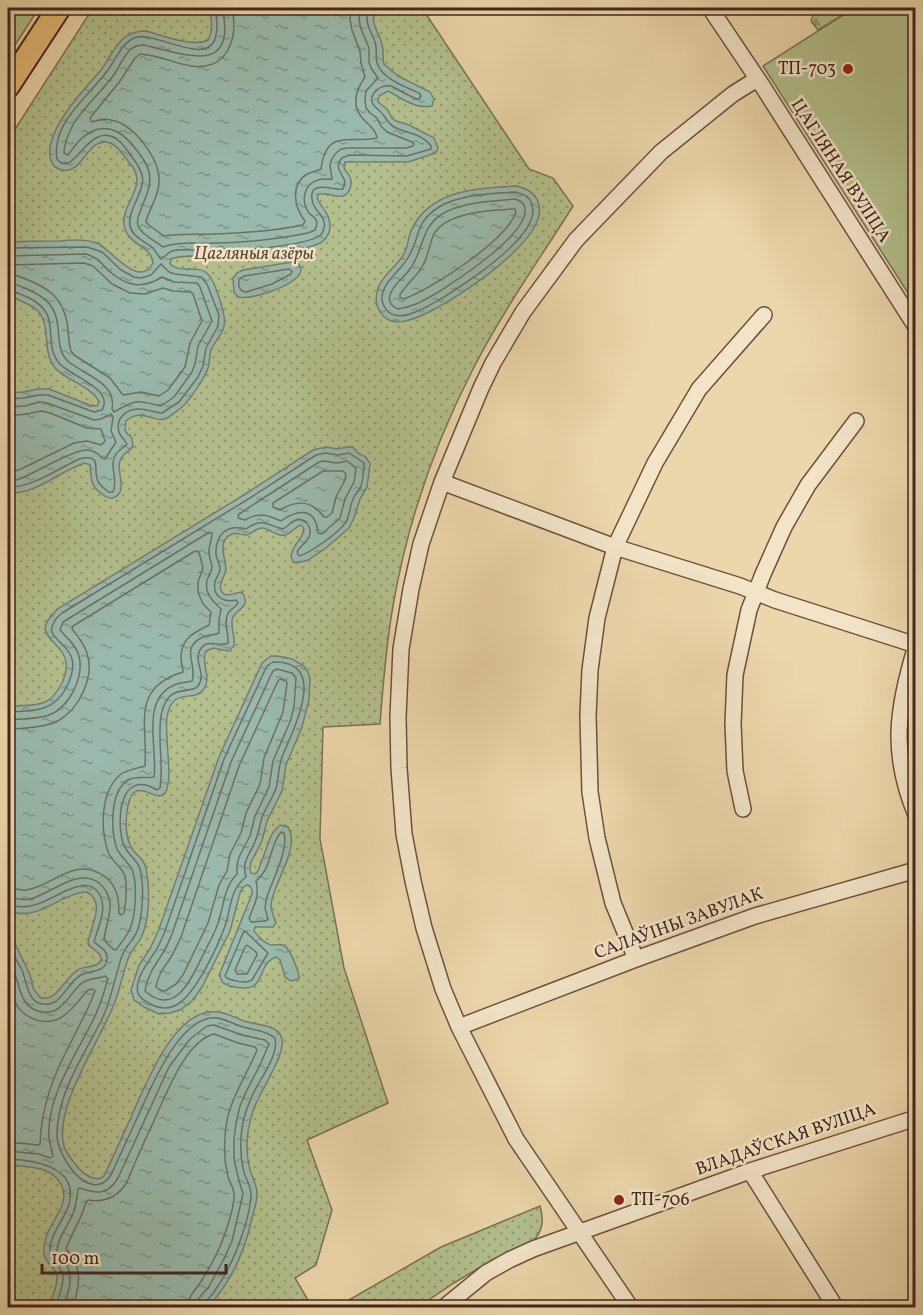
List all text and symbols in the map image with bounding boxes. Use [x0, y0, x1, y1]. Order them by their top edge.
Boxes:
place label: ТП-703 [778, 57, 836, 82]
marker: ТП-703 [841, 62, 855, 76]
street label: ЦАГЛЯНАЯ ВУЛІЦА [784, 94, 896, 248]
park label: Цагляныя азёры [194, 242, 314, 267]
street label: САЛАЎІНЫ ЗАВУЛАК [591, 882, 767, 966]
street label: ВЛАДАЎСКАЯ ВУЛІЦА [693, 1097, 880, 1183]
place label: ТП-706 [631, 1188, 690, 1213]
marker: ТП-706 [612, 1193, 626, 1207]
scale bar [42, 1237, 226, 1275]
text: 100 m [51, 1247, 100, 1272]

